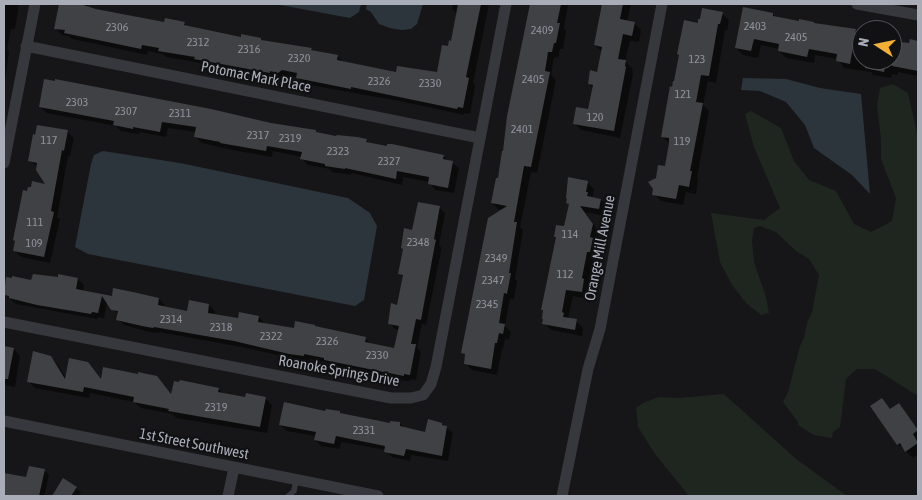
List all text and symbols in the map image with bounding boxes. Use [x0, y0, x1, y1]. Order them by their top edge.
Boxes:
house number: 2403 [744, 19, 766, 33]
house number: 2306 [106, 20, 128, 34]
north arrow [852, 20, 902, 70]
house number: 2409 [531, 23, 553, 37]
house number: 2405 [785, 30, 807, 44]
house number: 2312 [187, 35, 209, 49]
text: N [855, 37, 872, 48]
house number: 2316 [238, 42, 260, 56]
house number: 2320 [288, 51, 310, 65]
house number: 123 [689, 52, 705, 66]
street label: Potomac Mark Place [200, 58, 312, 96]
house number: 2405 [522, 72, 544, 86]
house number: 2326 [368, 74, 390, 88]
house number: 2330 [419, 76, 441, 90]
house number: 121 [675, 87, 691, 101]
house number: 2303 [66, 95, 88, 109]
house number: 2307 [115, 104, 137, 118]
house number: 2311 [169, 106, 191, 120]
house number: 120 [587, 110, 603, 124]
house number: 2401 [511, 122, 533, 136]
house number: 2317 [247, 128, 269, 142]
house number: 2319 [279, 131, 301, 145]
house number: 117 [41, 133, 57, 147]
house number: 119 [674, 134, 690, 148]
house number: 2323 [327, 144, 349, 158]
house number: 2327 [378, 154, 400, 168]
street label: Orange Mill Avenue [581, 194, 619, 302]
house number: 111 [27, 215, 43, 229]
house number: 114 [562, 227, 578, 241]
house number: 2348 [407, 235, 429, 249]
house number: 109 [26, 236, 42, 250]
house number: 2349 [485, 251, 507, 265]
house number: 112 [557, 267, 573, 281]
house number: 2347 [482, 273, 504, 287]
house number: 2345 [476, 297, 498, 311]
house number: 2314 [160, 312, 182, 326]
house number: 2318 [210, 320, 232, 334]
house number: 2322 [260, 329, 282, 343]
house number: 2326 [316, 334, 338, 348]
house number: 2330 [366, 348, 388, 362]
street label: Roanoke Springs Drive [277, 352, 401, 390]
house number: 2319 [205, 400, 227, 414]
house number: 2331 [353, 423, 375, 437]
street label: 1st Street Southwest [138, 425, 250, 463]

